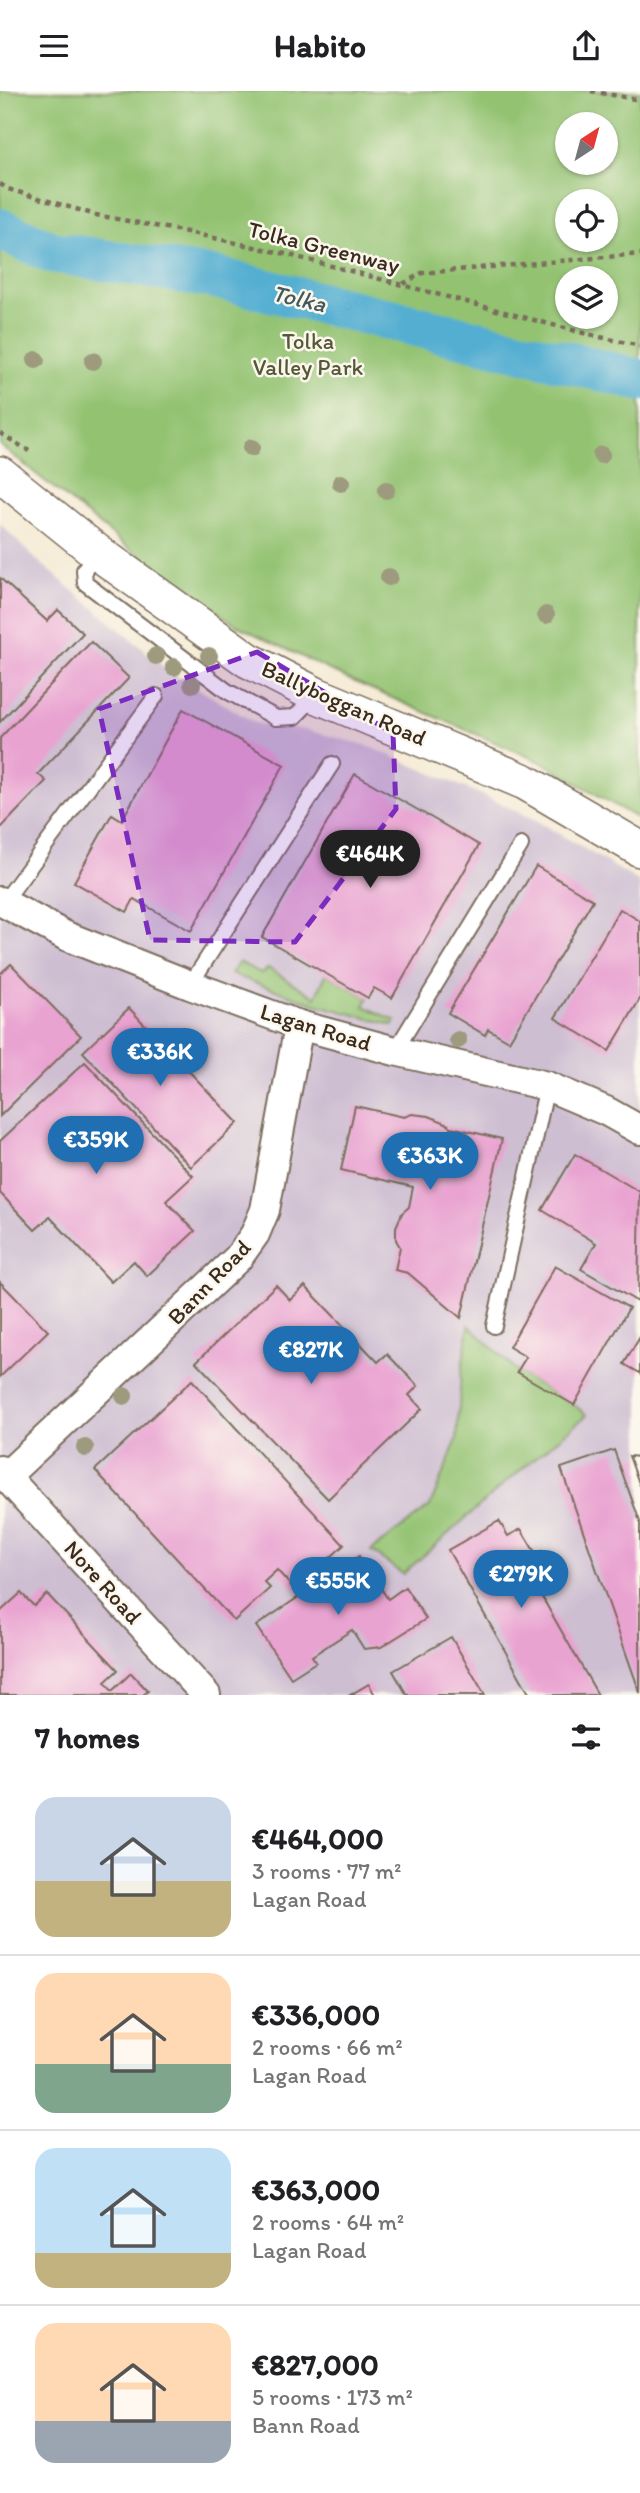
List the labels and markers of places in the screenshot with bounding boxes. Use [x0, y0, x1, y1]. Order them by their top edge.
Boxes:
pin: €464K [321, 831, 419, 890]
pin: €336K [111, 1028, 209, 1088]
pin: €359K [47, 1117, 145, 1176]
pin: €363K [381, 1133, 479, 1192]
pin: €827K [262, 1327, 360, 1386]
pin: €279K [472, 1551, 570, 1610]
pin: €555K [289, 1557, 387, 1617]

